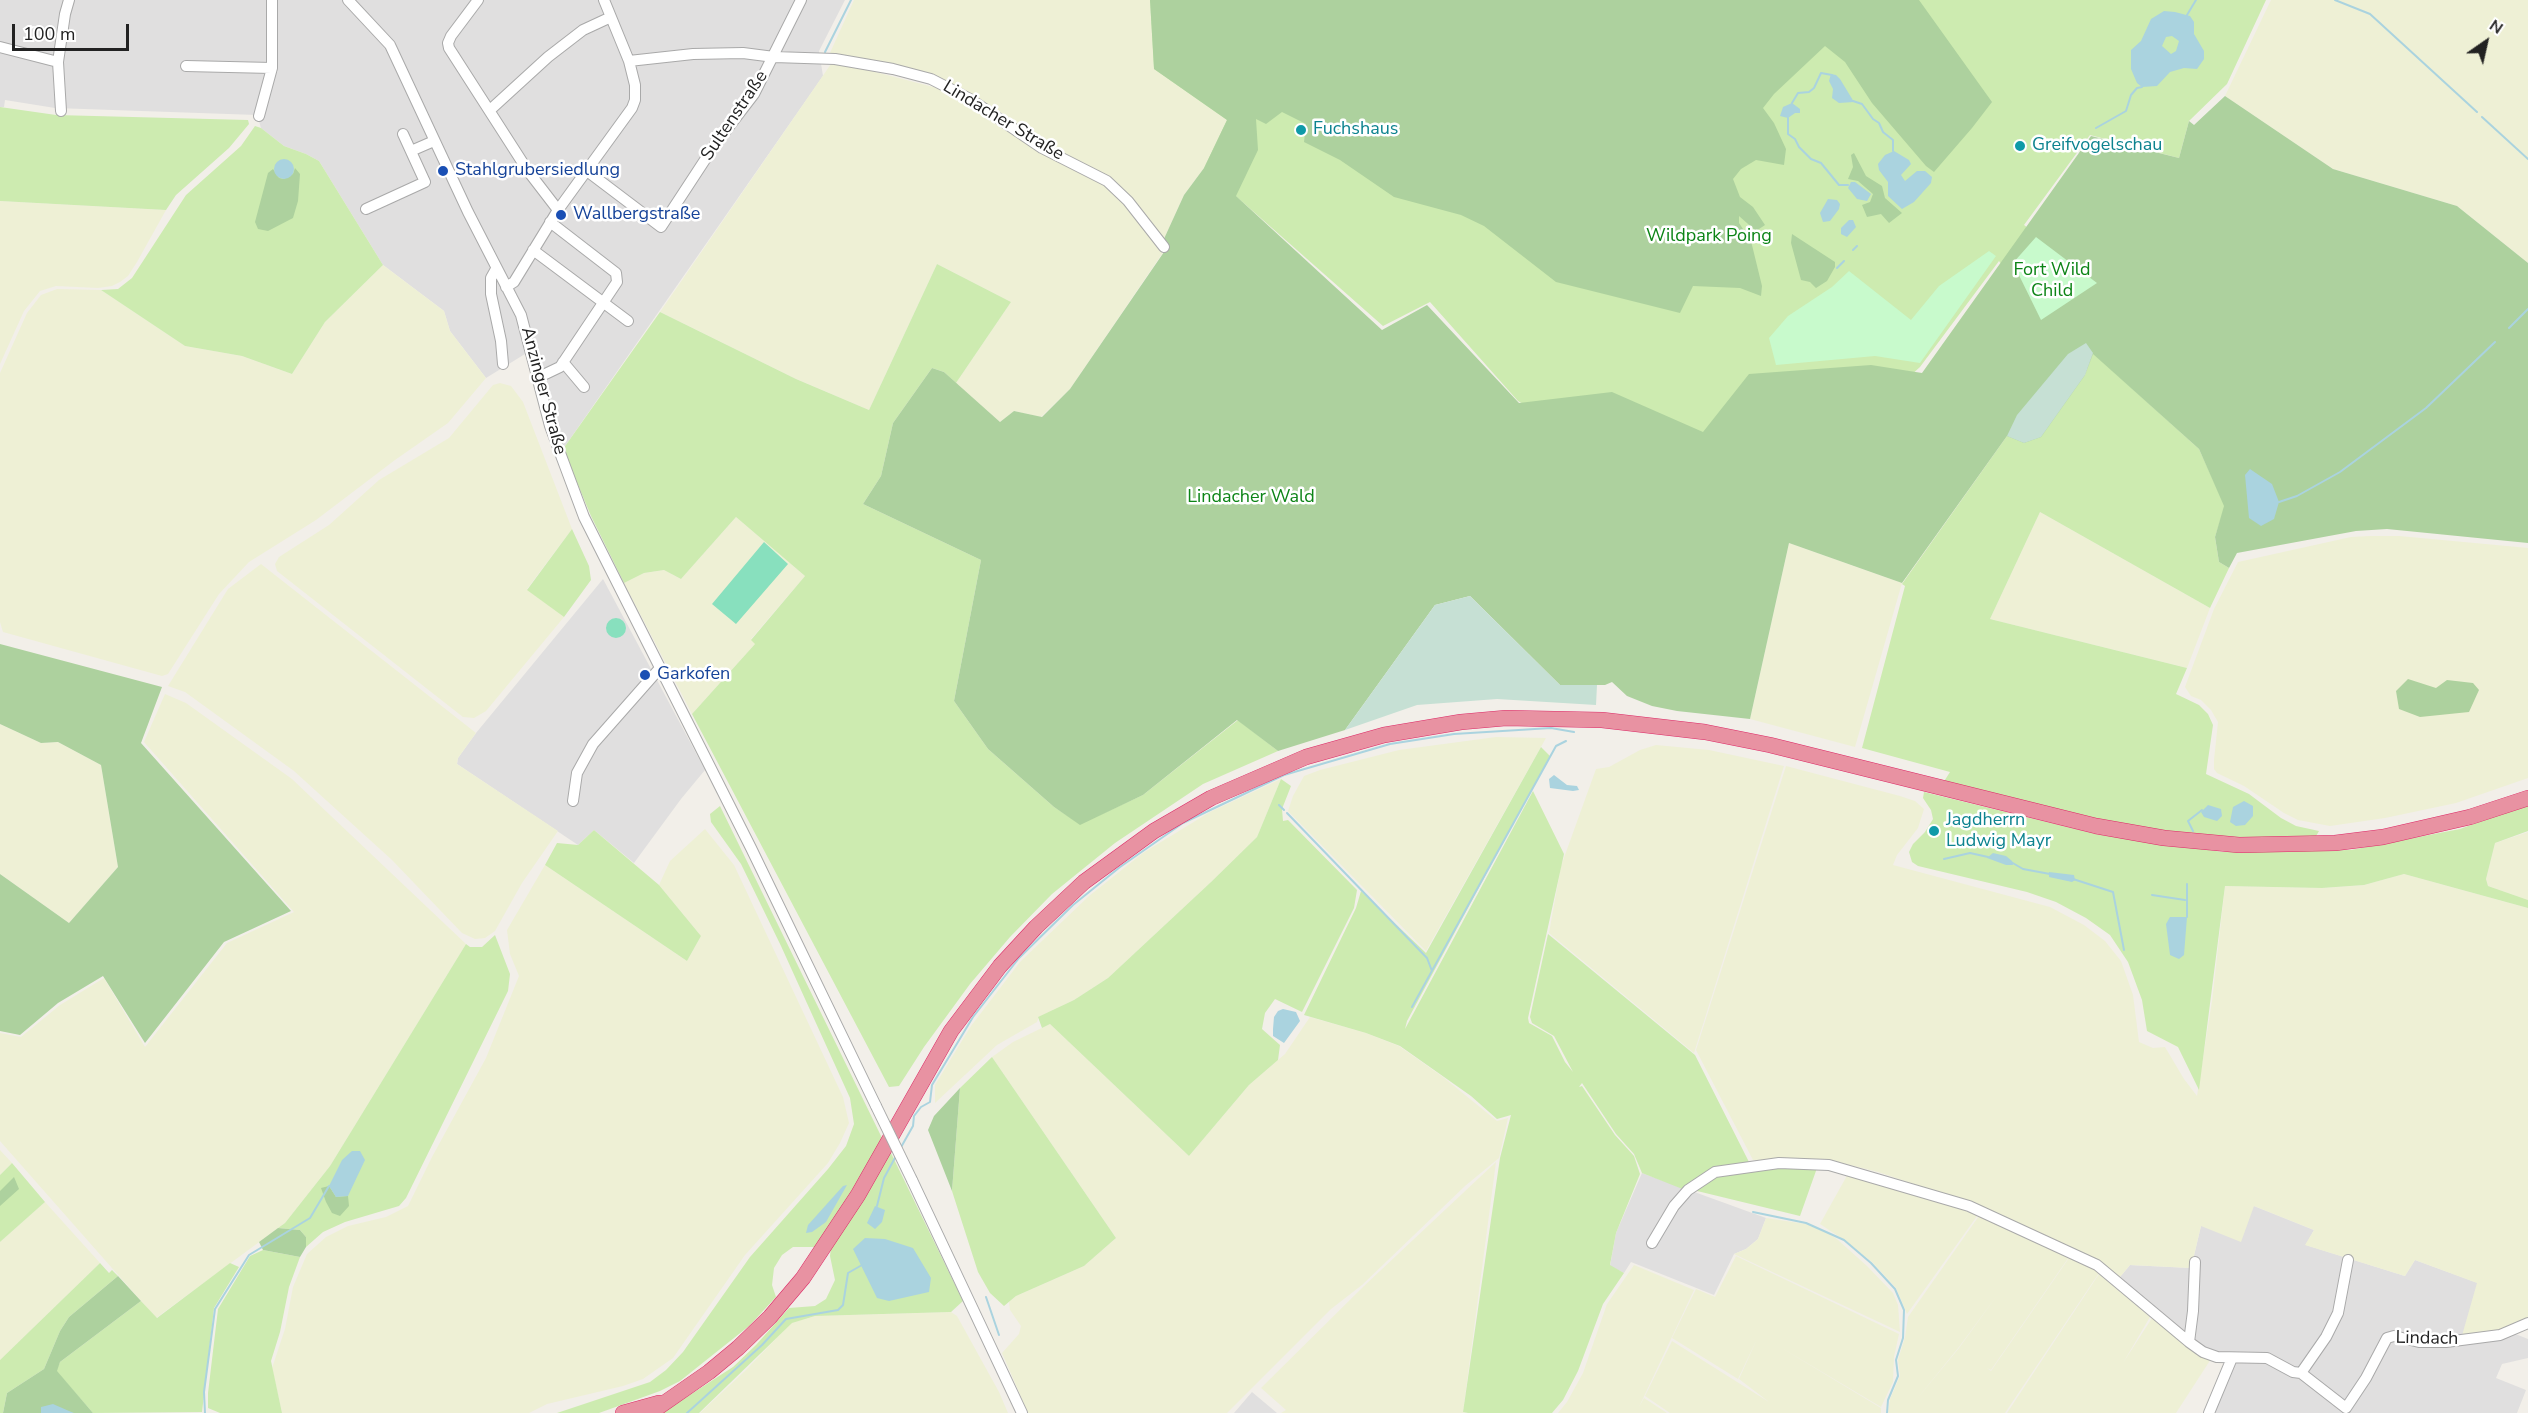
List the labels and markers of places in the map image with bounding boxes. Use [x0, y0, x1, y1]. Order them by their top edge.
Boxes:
place label: Fuchshaus [1313, 119, 1398, 141]
marker: Fuchshaus [1294, 123, 1308, 137]
place label: Greifvogelschau [2032, 135, 2162, 157]
marker: Greifvogelschau [2013, 139, 2027, 153]
place label: Stahlgrubersiedlung [455, 160, 620, 182]
marker: Stahlgrubersiedlung [436, 164, 450, 178]
place label: Wallbergstraße [573, 204, 700, 226]
marker: Wallbergstraße [554, 208, 568, 222]
place label: Garkofen [657, 664, 730, 686]
marker: Garkofen [638, 668, 652, 682]
place label: Jagdherrn Ludwig Mayr [1946, 810, 2051, 852]
marker: Jagdherrn Ludwig Mayr [1927, 824, 1941, 838]

